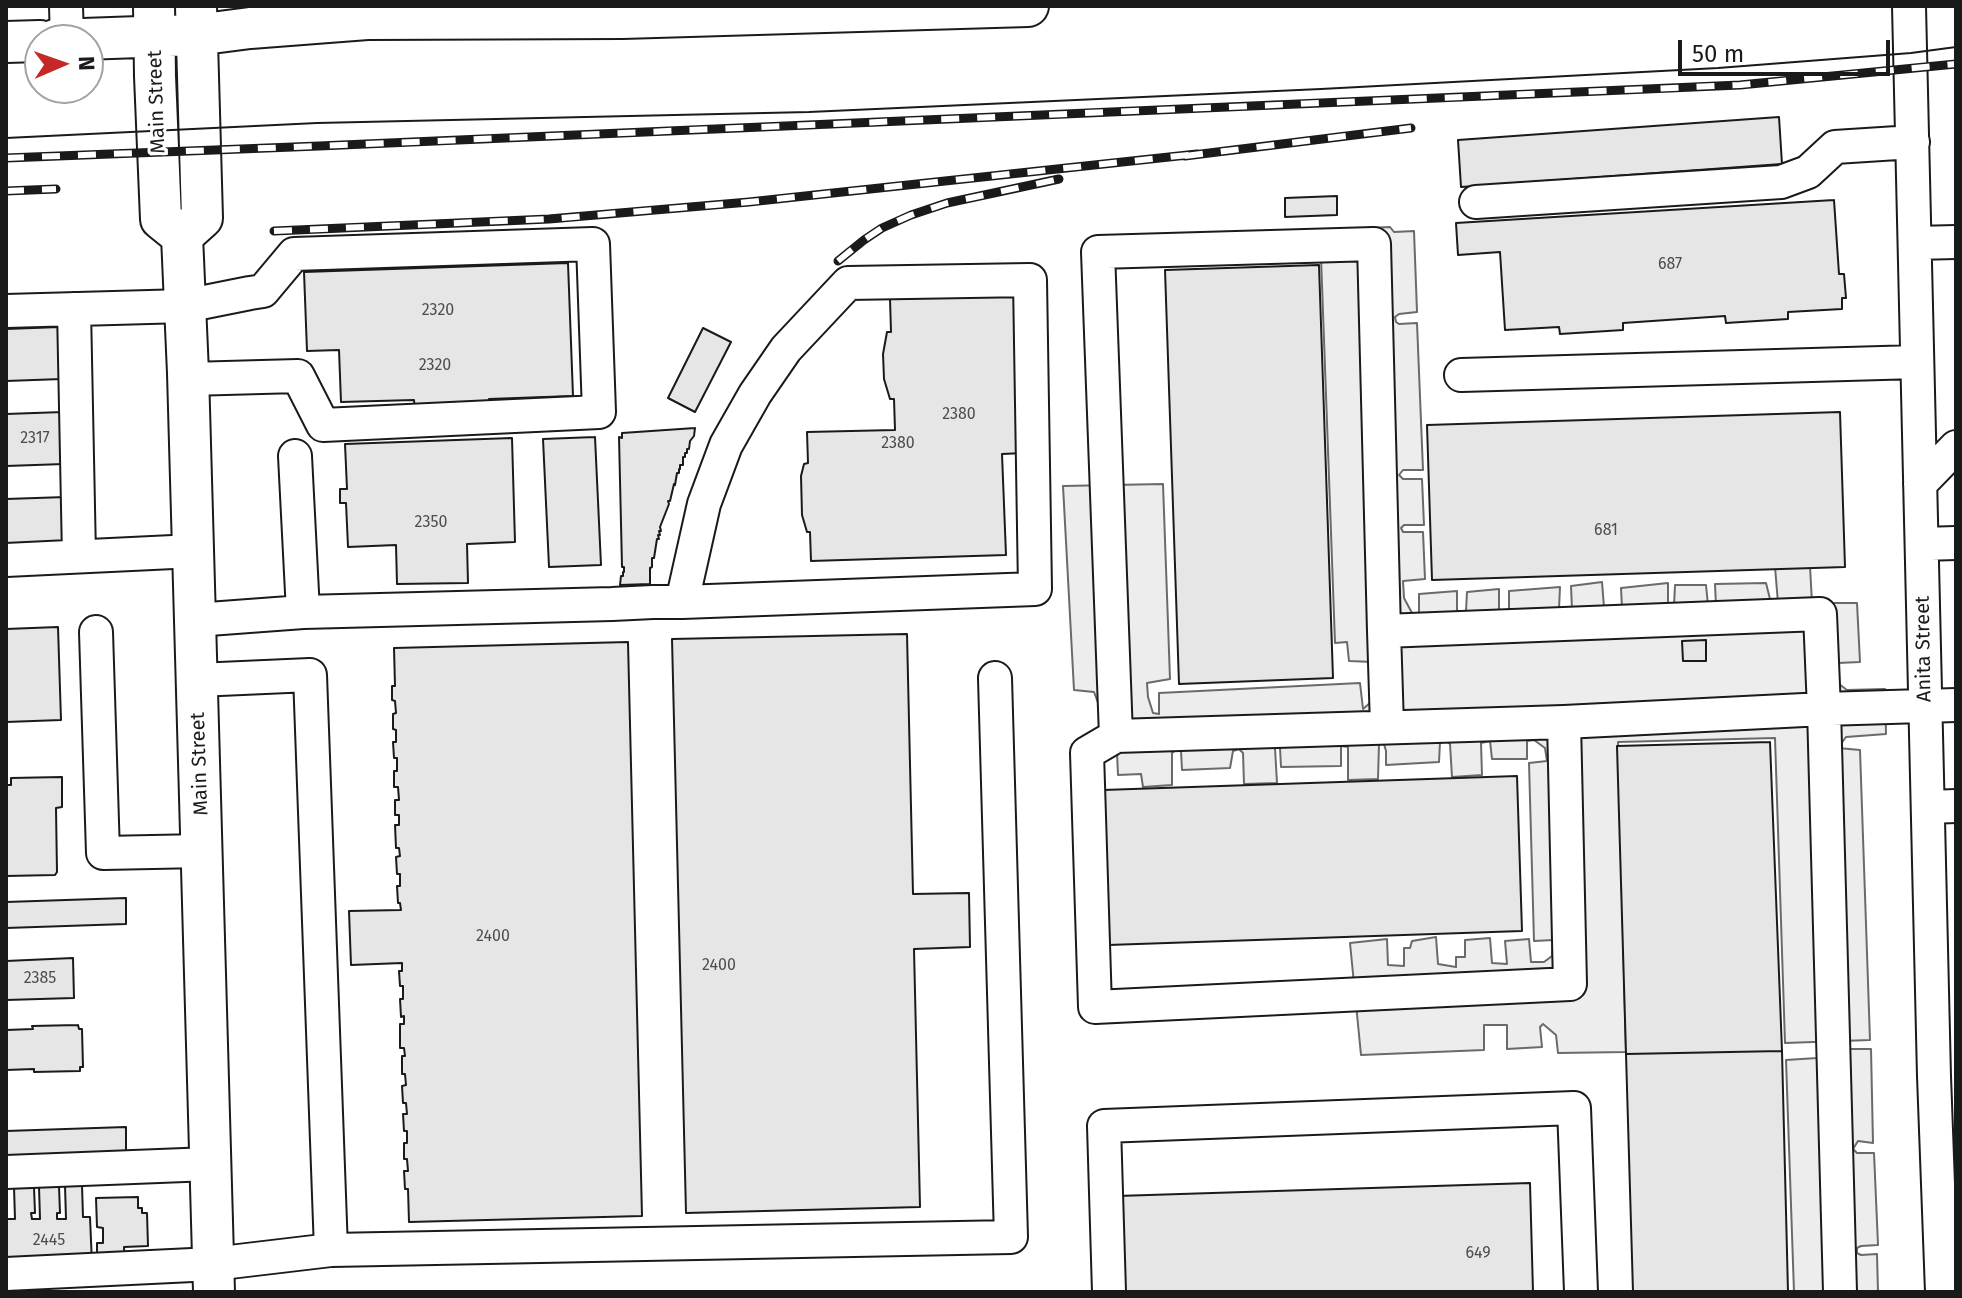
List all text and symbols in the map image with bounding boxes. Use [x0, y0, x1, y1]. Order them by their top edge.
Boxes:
north arrow [24, 24, 104, 104]
scale bar [1682, 24, 1894, 74]
text: 50 m [1692, 40, 1744, 68]
street label: Main Street [143, 50, 171, 154]
text: N [73, 55, 100, 71]
house number: 687 [1658, 255, 1682, 275]
house number: 2320 [422, 301, 454, 321]
house number: 2320 [419, 356, 451, 376]
house number: 2380 [942, 405, 976, 425]
house number: 2317 [20, 429, 50, 449]
house number: 2380 [881, 434, 915, 454]
house number: 2350 [415, 513, 447, 533]
house number: 681 [1594, 521, 1618, 541]
street label: Anita Street [1911, 596, 1937, 702]
street label: Main Street [186, 712, 214, 816]
house number: 2400 [476, 927, 510, 947]
house number: 2400 [702, 956, 736, 976]
house number: 2385 [24, 969, 56, 989]
house number: 2445 [33, 1231, 65, 1251]
house number: 649 [1465, 1244, 1491, 1264]

